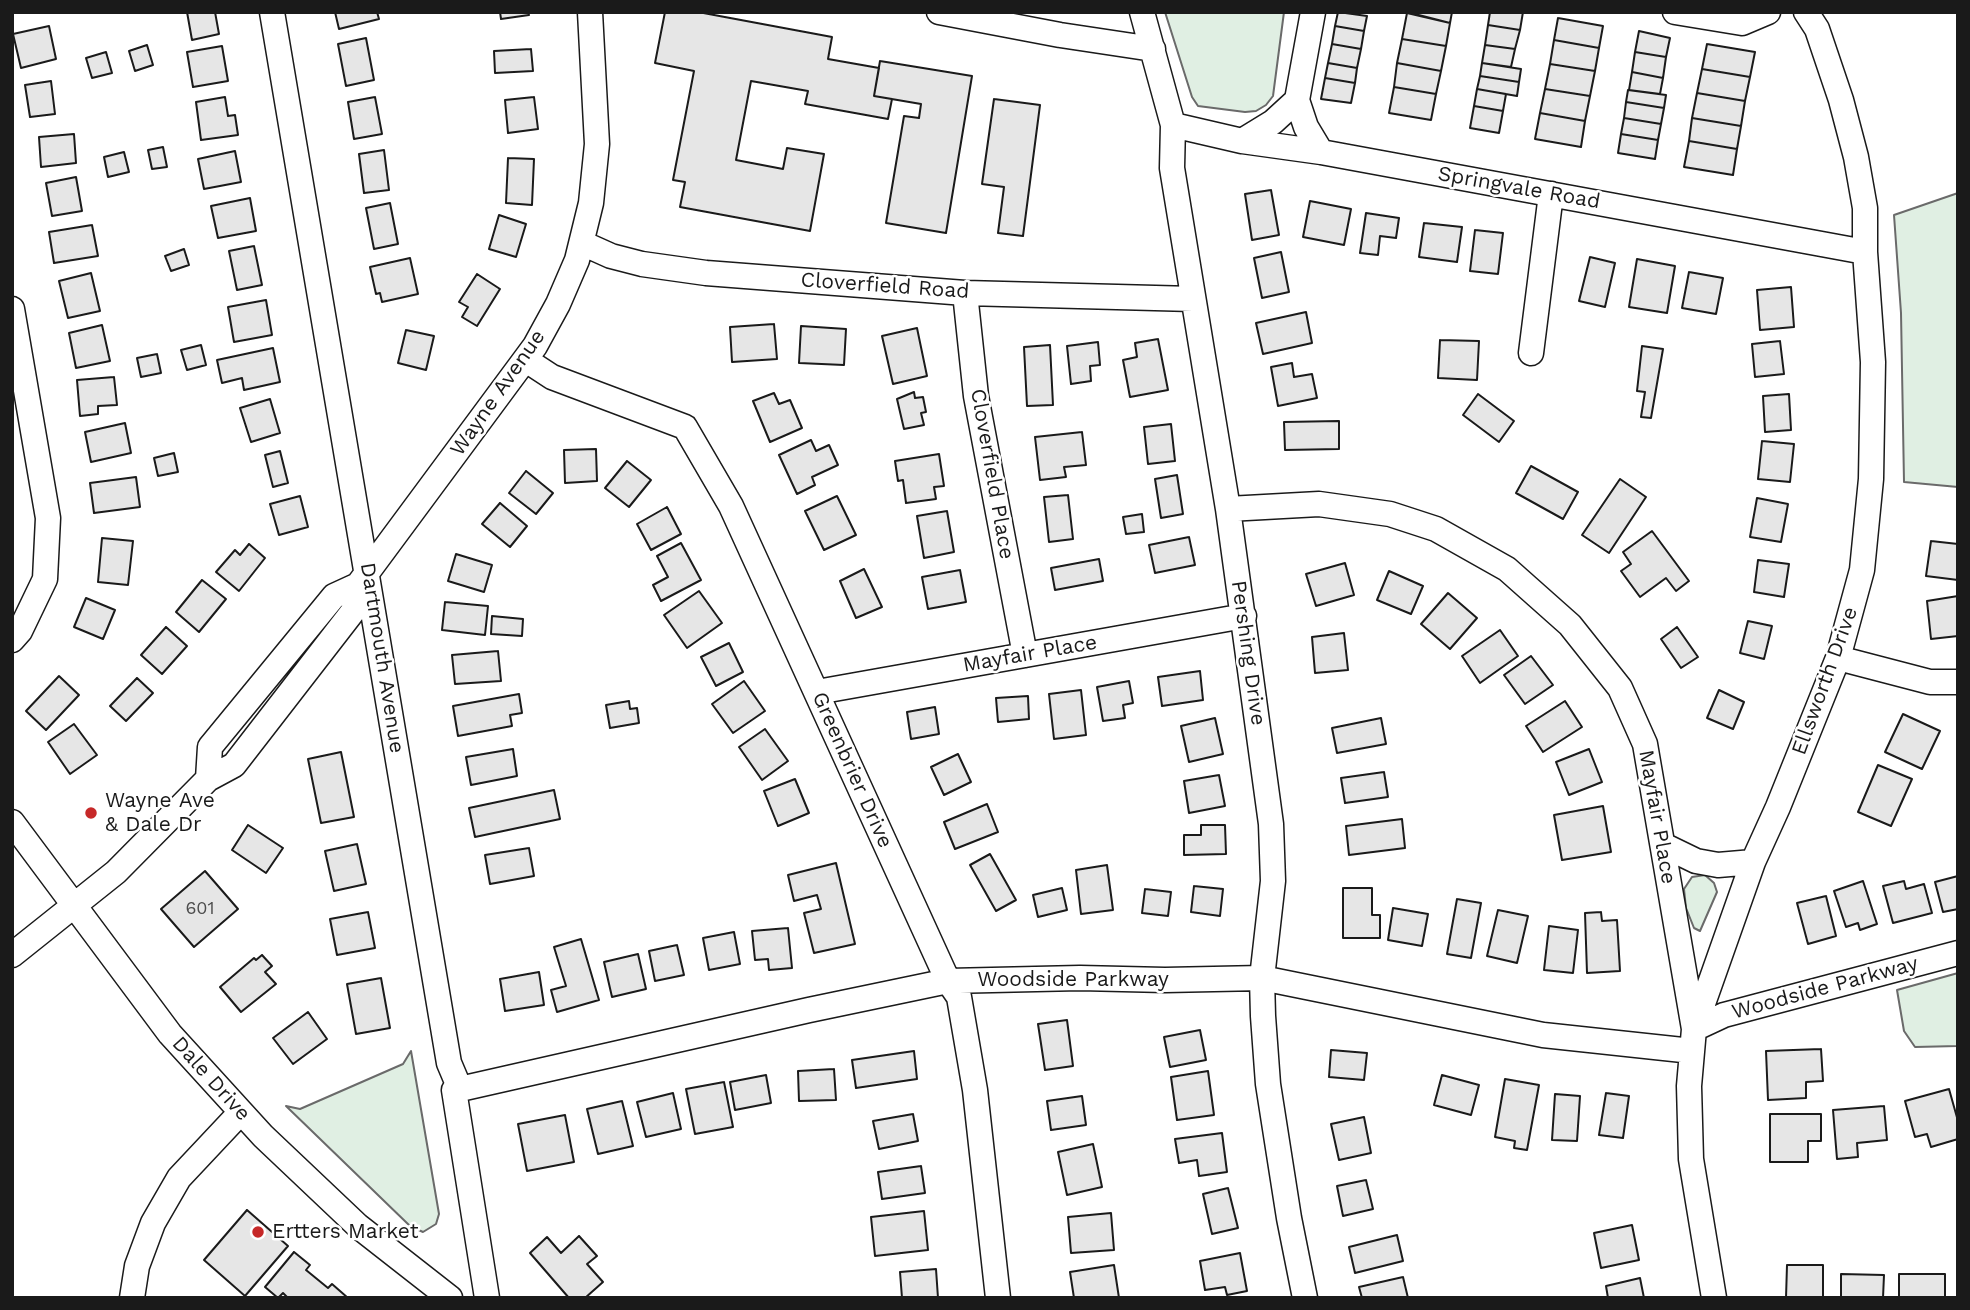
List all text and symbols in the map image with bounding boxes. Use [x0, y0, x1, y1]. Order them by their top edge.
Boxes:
street label: Springvale Road [1436, 161, 1602, 215]
street label: Cloverfield Road [800, 268, 970, 304]
street label: Wayne Avenue [445, 325, 551, 461]
street label: Cloverfield Place [965, 387, 1019, 561]
street label: Dartmouth Avenue [354, 561, 410, 755]
street label: Pershing Drive [1225, 579, 1271, 727]
street label: Ellsworth Drive [1787, 604, 1863, 758]
street label: Mayfair Place [961, 630, 1099, 678]
street label: Greenbrier Drive [806, 688, 898, 852]
street label: Mayfair Place [1633, 748, 1681, 886]
place label: Wayne Ave & Dale Dr [105, 788, 215, 838]
marker: Wayne Ave & Dale Dr [83, 805, 99, 821]
house number: 601 [185, 898, 215, 920]
street label: Woodside Parkway [1729, 951, 1921, 1025]
street label: Woodside Parkway [977, 967, 1169, 993]
street label: Dale Drive [167, 1032, 255, 1126]
place label: Ertters Market [272, 1219, 418, 1245]
marker: Ertters Market [250, 1224, 266, 1240]

